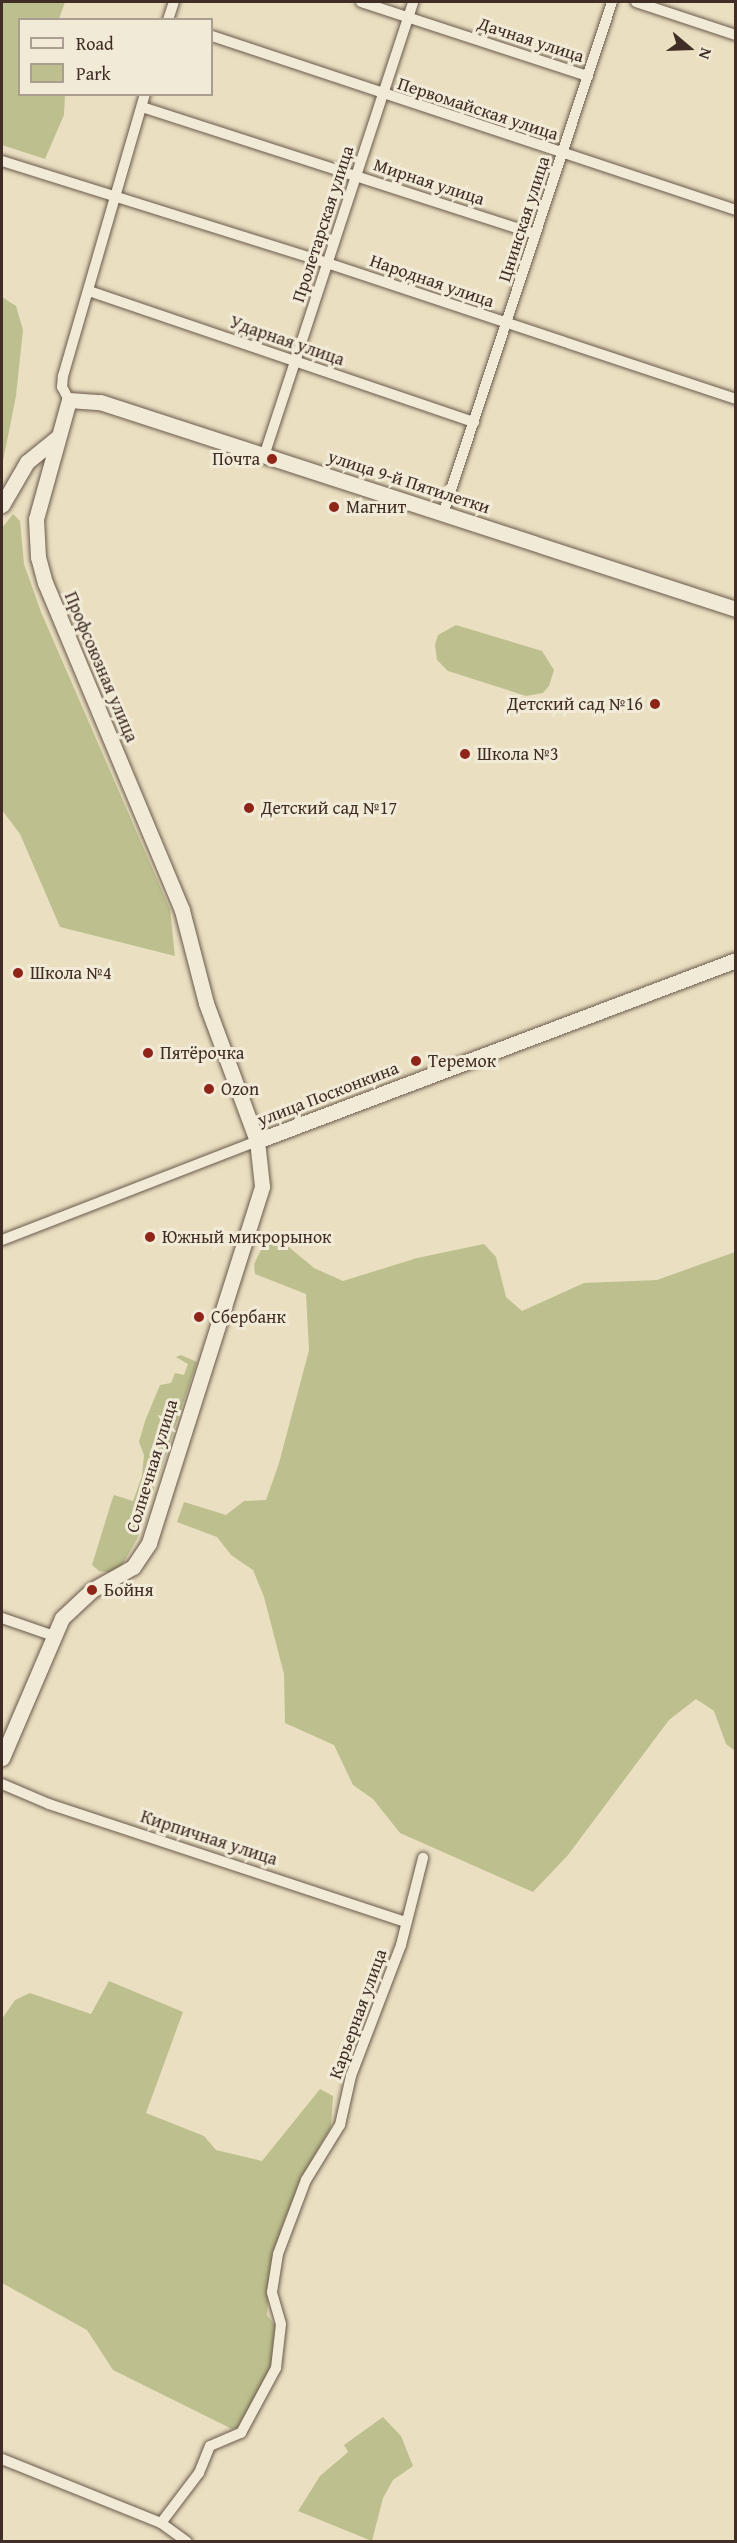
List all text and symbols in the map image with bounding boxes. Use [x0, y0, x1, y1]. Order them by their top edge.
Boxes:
street label: Дачная улица [475, 13, 587, 67]
legend [18, 18, 213, 96]
north arrow [659, 18, 719, 78]
text: Road [76, 30, 114, 57]
text: N [693, 45, 719, 63]
text: Park [76, 60, 111, 87]
street label: Первомайская улица [395, 73, 561, 145]
street label: Пролетарская улица [287, 143, 359, 305]
street label: Цнинская улица [494, 153, 554, 285]
street label: Мирная улица [371, 154, 487, 210]
street label: Народная улица [367, 250, 497, 312]
street label: Ударная улица [227, 311, 347, 371]
street label: улица 9-й Пятилетки [325, 446, 493, 518]
place label: Почта [212, 448, 260, 470]
marker: Почта [265, 452, 279, 466]
place label: Магнит [346, 496, 406, 518]
marker: Магнит [327, 500, 341, 514]
street label: Профсоюзная улица [60, 589, 142, 745]
place label: Детский сад №16 [507, 693, 643, 715]
marker: Детский сад №16 [648, 697, 662, 711]
place label: Школа №3 [477, 743, 559, 765]
marker: Школа №3 [458, 747, 472, 761]
place label: Детский сад №17 [261, 797, 397, 819]
marker: Детский сад №17 [242, 801, 256, 815]
place label: Школа №4 [30, 962, 112, 984]
marker: Школа №4 [11, 966, 25, 980]
place label: Пятёрочка [160, 1042, 244, 1064]
marker: Пятёрочка [141, 1046, 155, 1060]
place label: Теремок [428, 1050, 496, 1072]
marker: Теремок [409, 1054, 423, 1068]
street label: улица Посконкина [254, 1057, 402, 1131]
place label: Ozon [221, 1078, 259, 1100]
marker: Ozon [202, 1082, 216, 1096]
place label: Южный микрорынок [162, 1226, 332, 1248]
marker: Южный микрорынок [143, 1230, 157, 1244]
place label: Сбербанк [211, 1306, 286, 1328]
marker: Сбербанк [192, 1310, 206, 1324]
street label: Солнечная улица [121, 1397, 183, 1535]
place label: Бойня [104, 1579, 154, 1601]
marker: Бойня [85, 1583, 99, 1597]
street label: Кирпичная улица [138, 1806, 280, 1870]
street label: Карьерная улица [324, 1946, 392, 2082]

